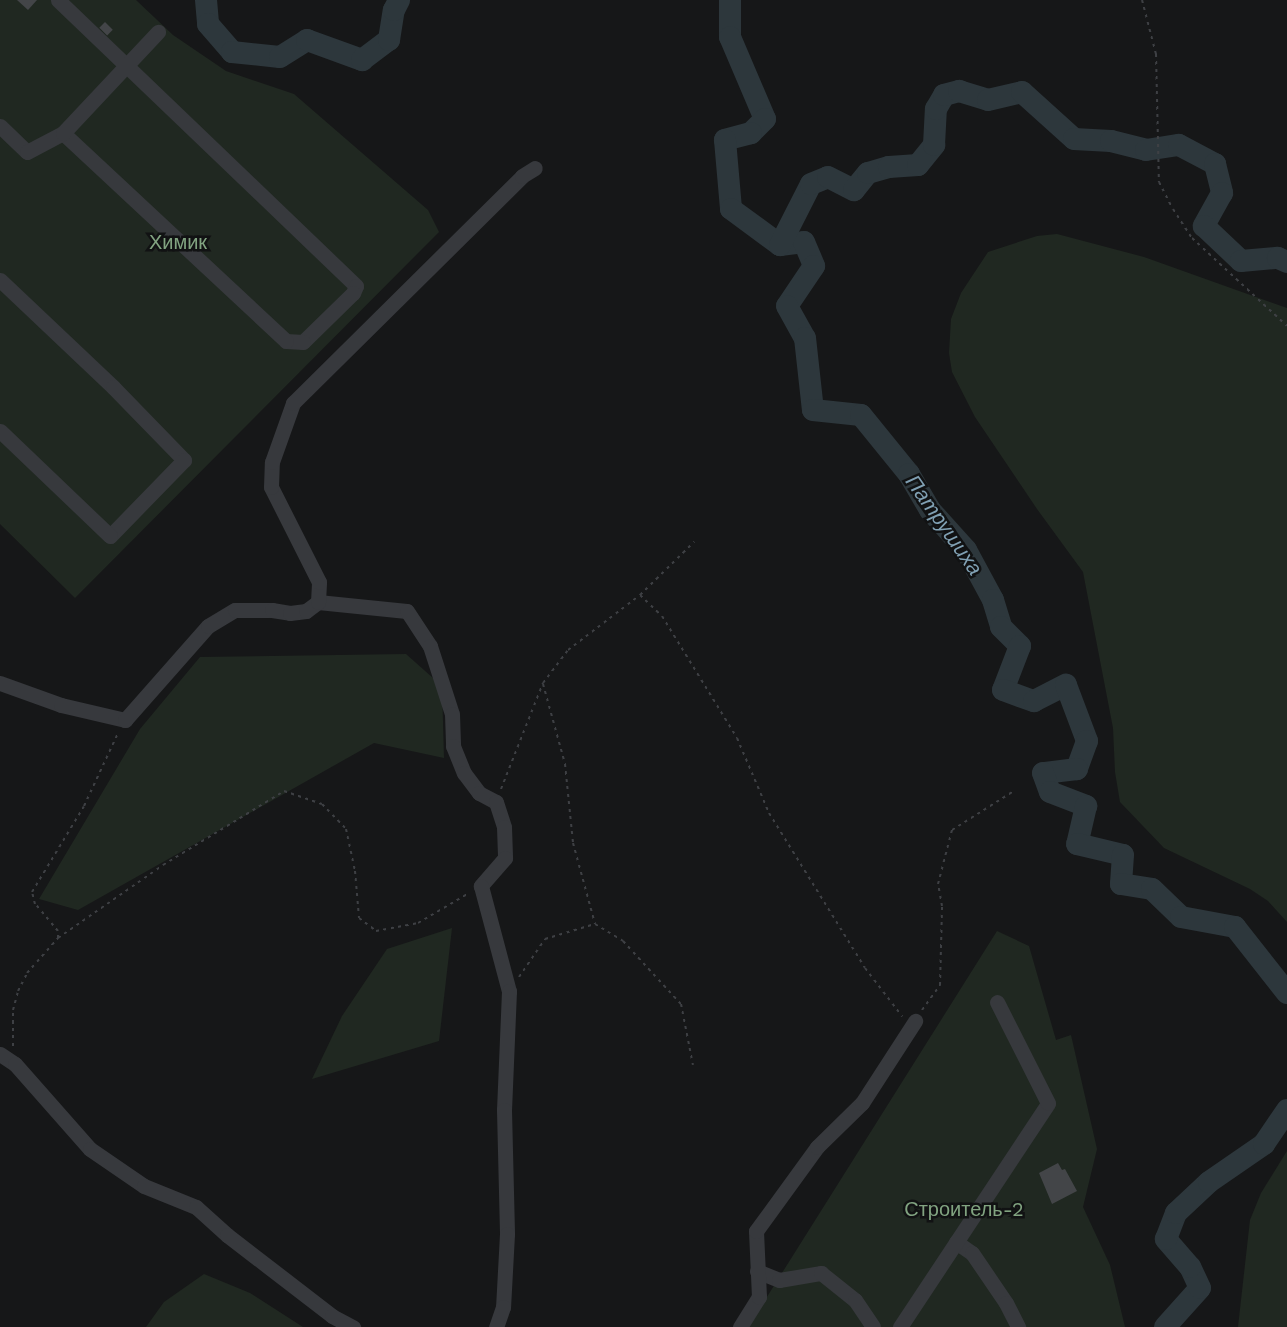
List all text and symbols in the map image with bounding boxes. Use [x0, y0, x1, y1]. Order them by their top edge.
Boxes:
park label: Химик [149, 230, 207, 254]
water label: Патрушиха [900, 470, 988, 580]
park label: Строитель-2 [904, 1197, 1024, 1221]

